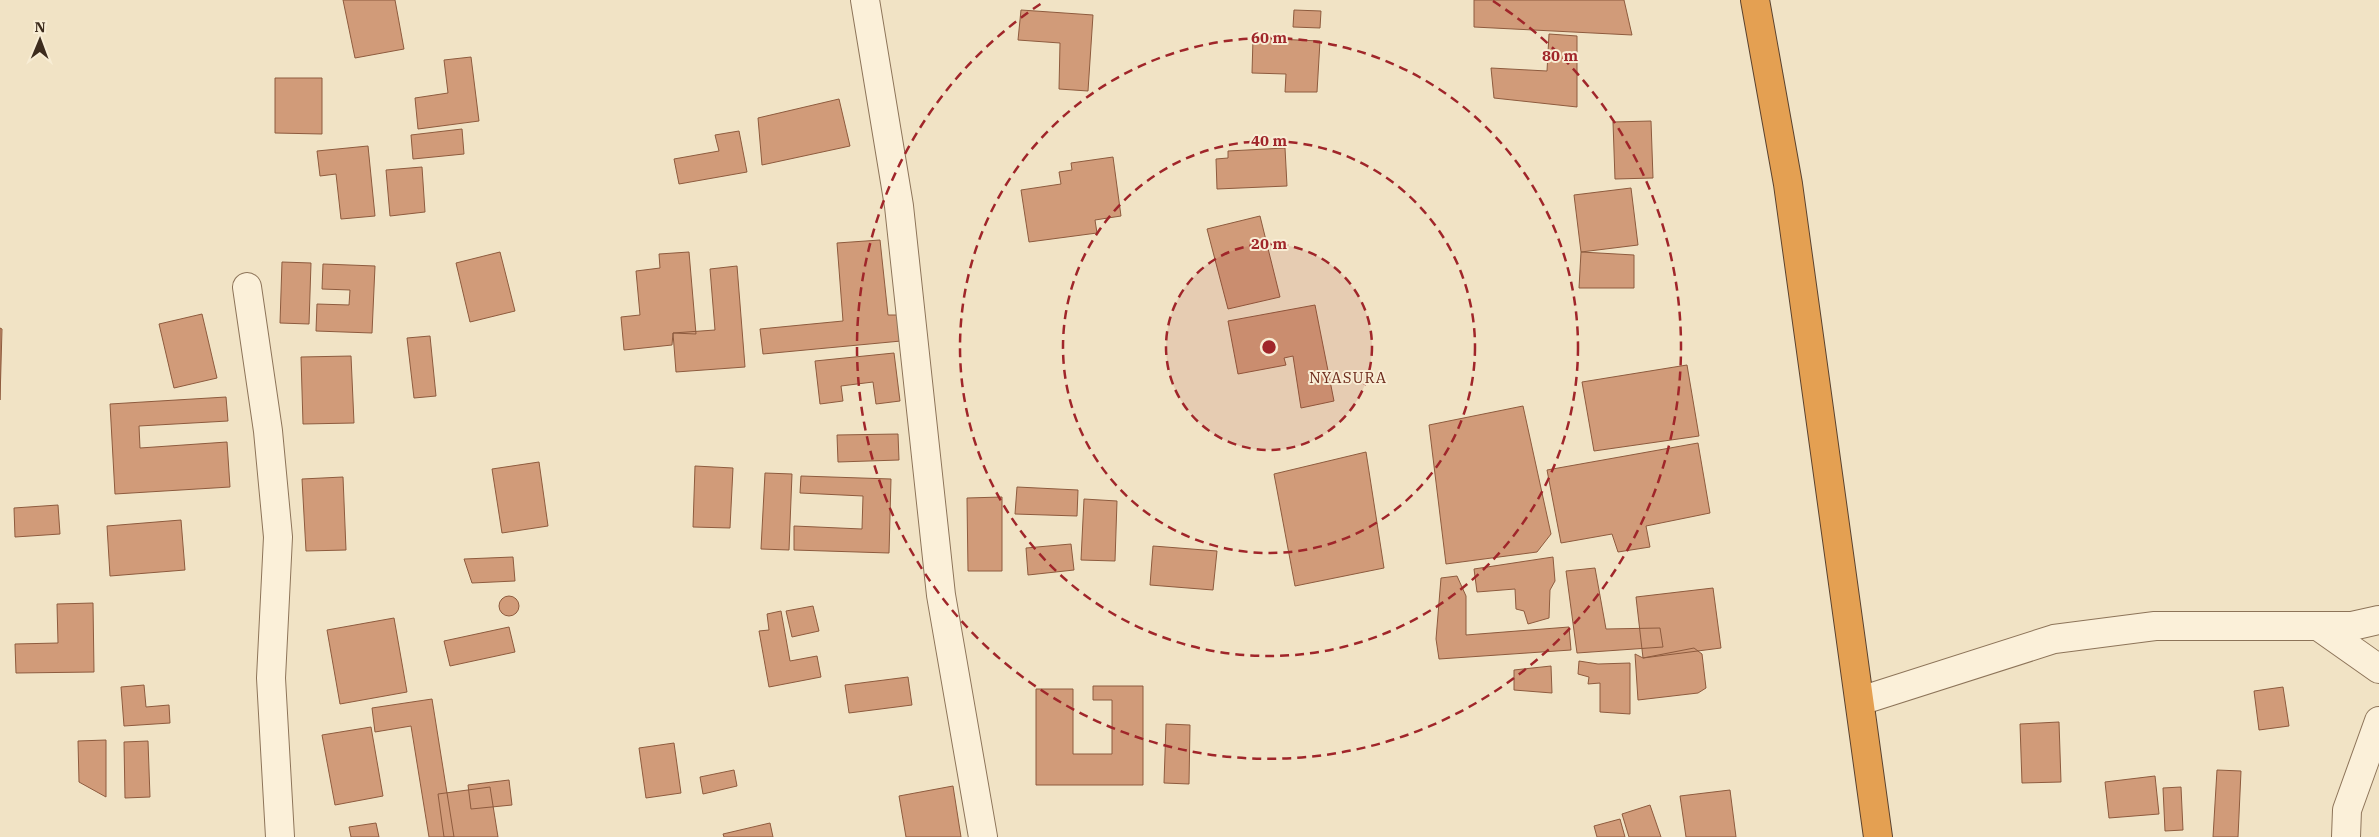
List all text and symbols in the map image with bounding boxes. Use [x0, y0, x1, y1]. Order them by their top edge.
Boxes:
north arrow [15, 15, 65, 65]
text: N [35, 18, 46, 36]
text: 60 m [1251, 28, 1287, 47]
text: 80 m [1542, 46, 1578, 65]
text: 40 m [1251, 131, 1287, 150]
text: 20 m [1251, 234, 1287, 253]
centre of rings [1260, 338, 1278, 356]
district label: NYASURA [1309, 368, 1387, 387]

